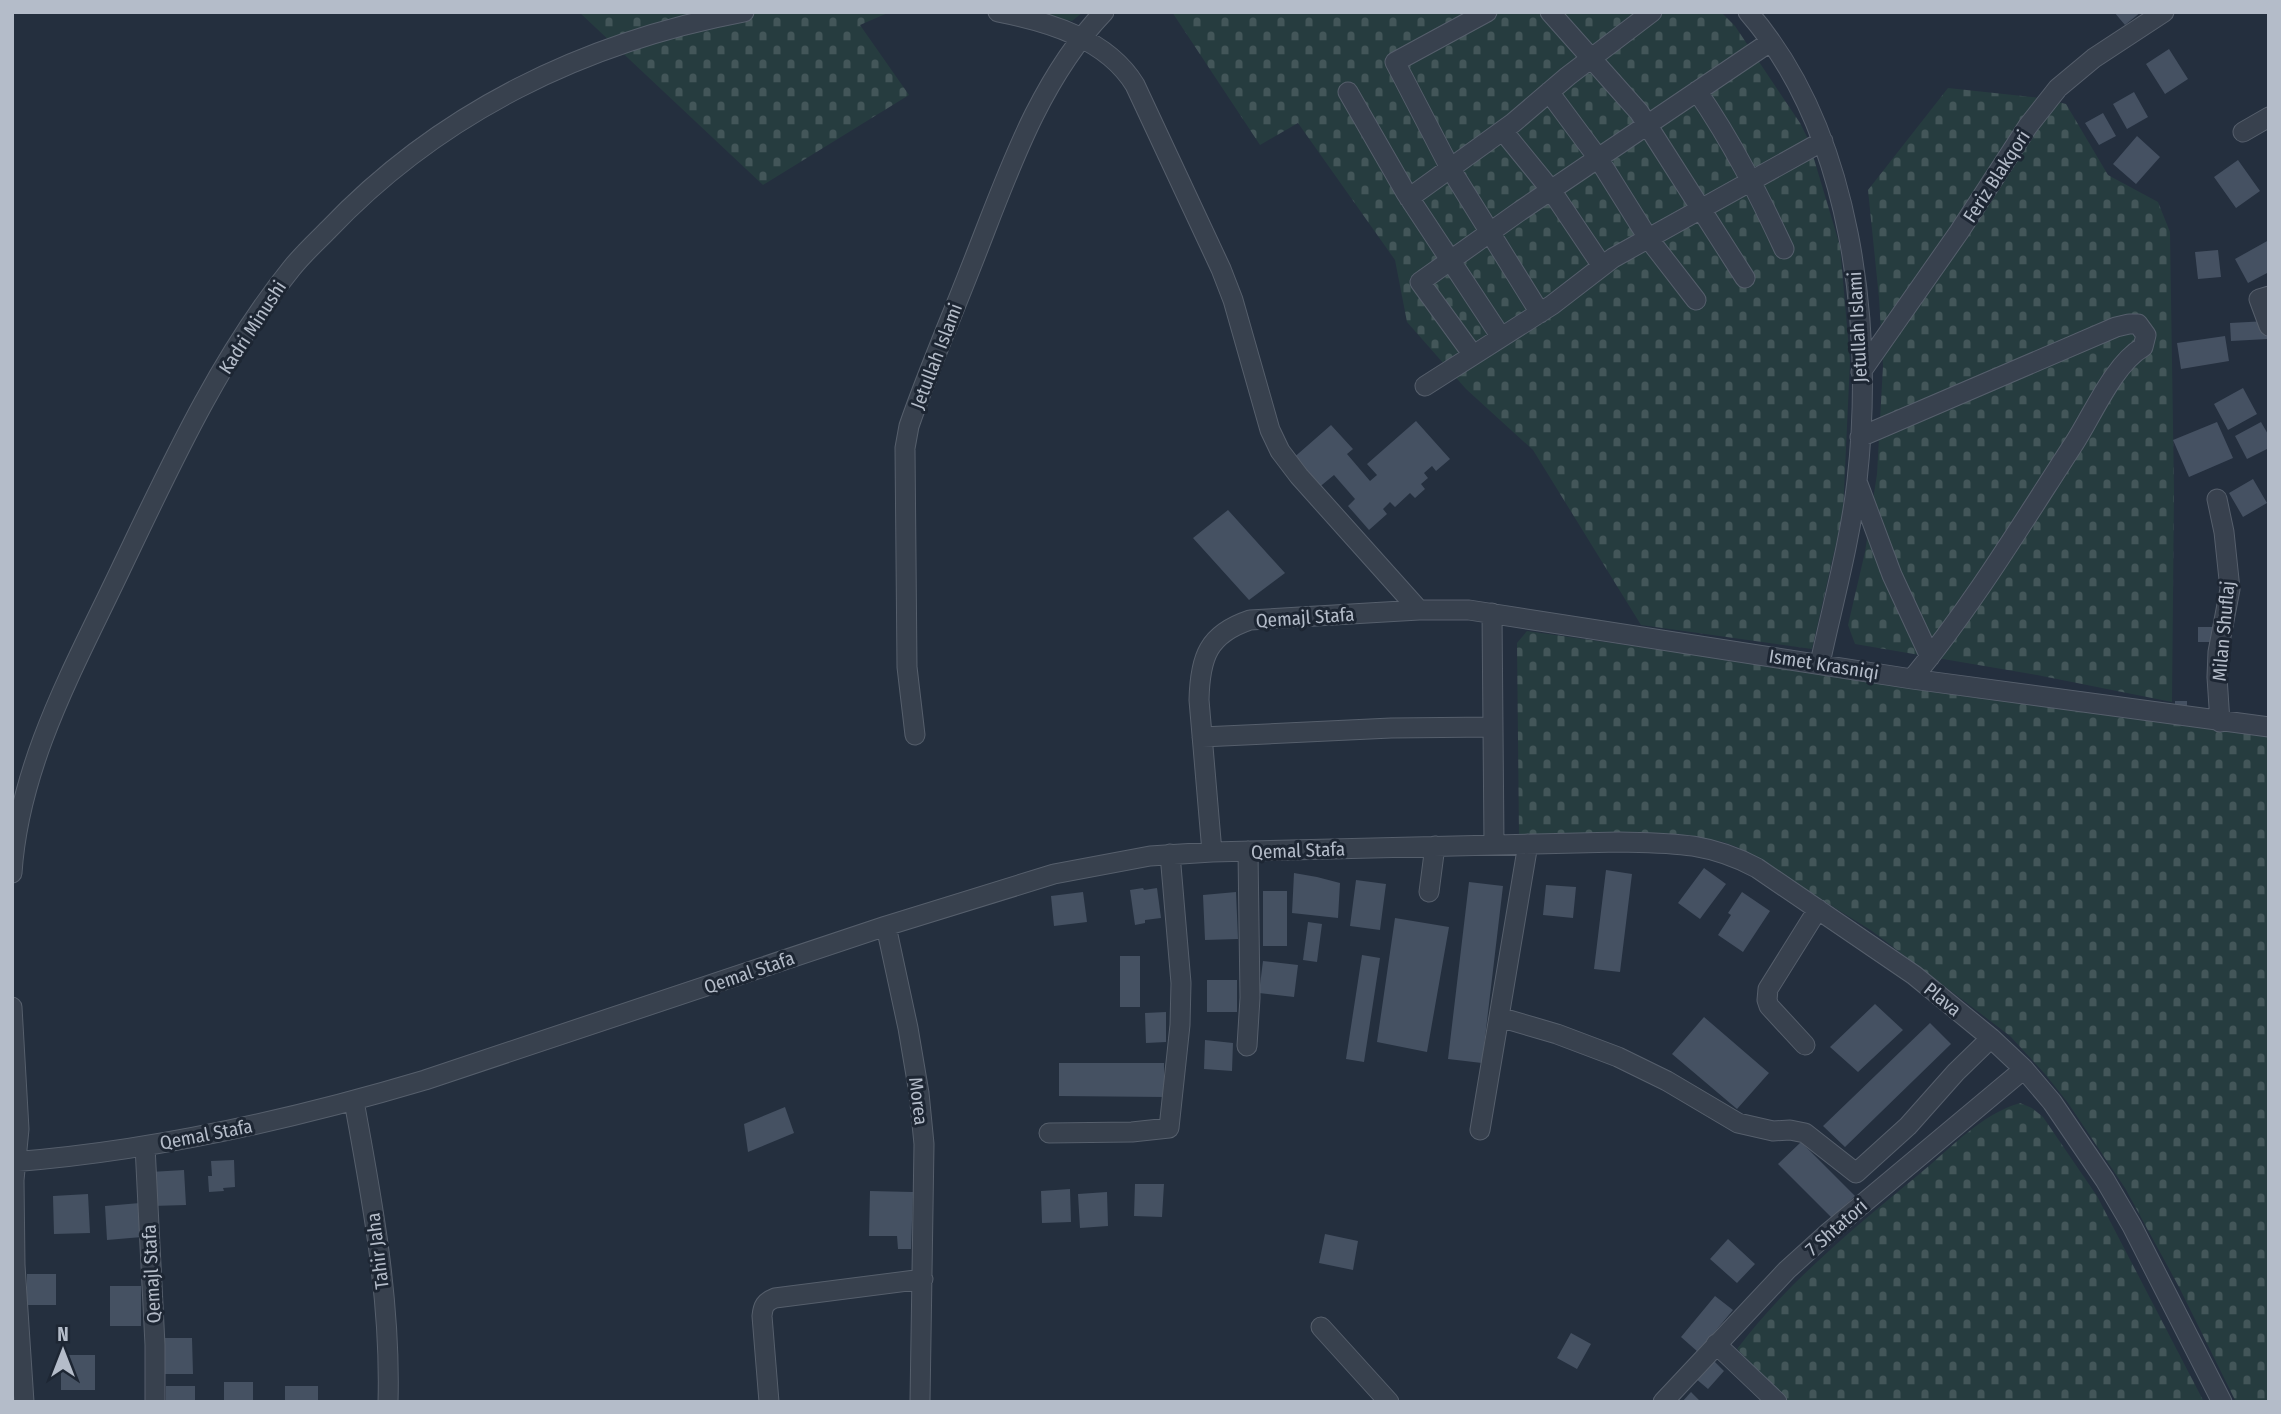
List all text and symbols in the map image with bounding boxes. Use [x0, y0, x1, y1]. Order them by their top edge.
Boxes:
street label: Feriz Blakqori [1958, 126, 2035, 227]
street label: Jetullah Islami [1843, 271, 1872, 383]
street label: Kadri Minushi [214, 276, 291, 378]
street label: Jetullah Islami [906, 300, 967, 412]
street label: Milan Shuflaj [2208, 580, 2239, 682]
street label: Qemajl Stafa [1255, 603, 1355, 632]
street label: Ismet Krasniqi [1767, 644, 1881, 685]
street label: Qemal Stafa [1251, 837, 1345, 864]
street label: Qemal Stafa [701, 946, 797, 999]
street label: Plava [1919, 977, 1966, 1021]
street label: Morea [904, 1076, 933, 1126]
street label: Qemal Stafa [158, 1114, 254, 1155]
street label: 7 Shtatori [1801, 1194, 1872, 1260]
street label: Tahir Jaha [361, 1211, 394, 1290]
street label: Qemajl Stafa [137, 1224, 166, 1324]
north arrow [28, 1316, 98, 1386]
text: N [57, 1323, 69, 1346]

